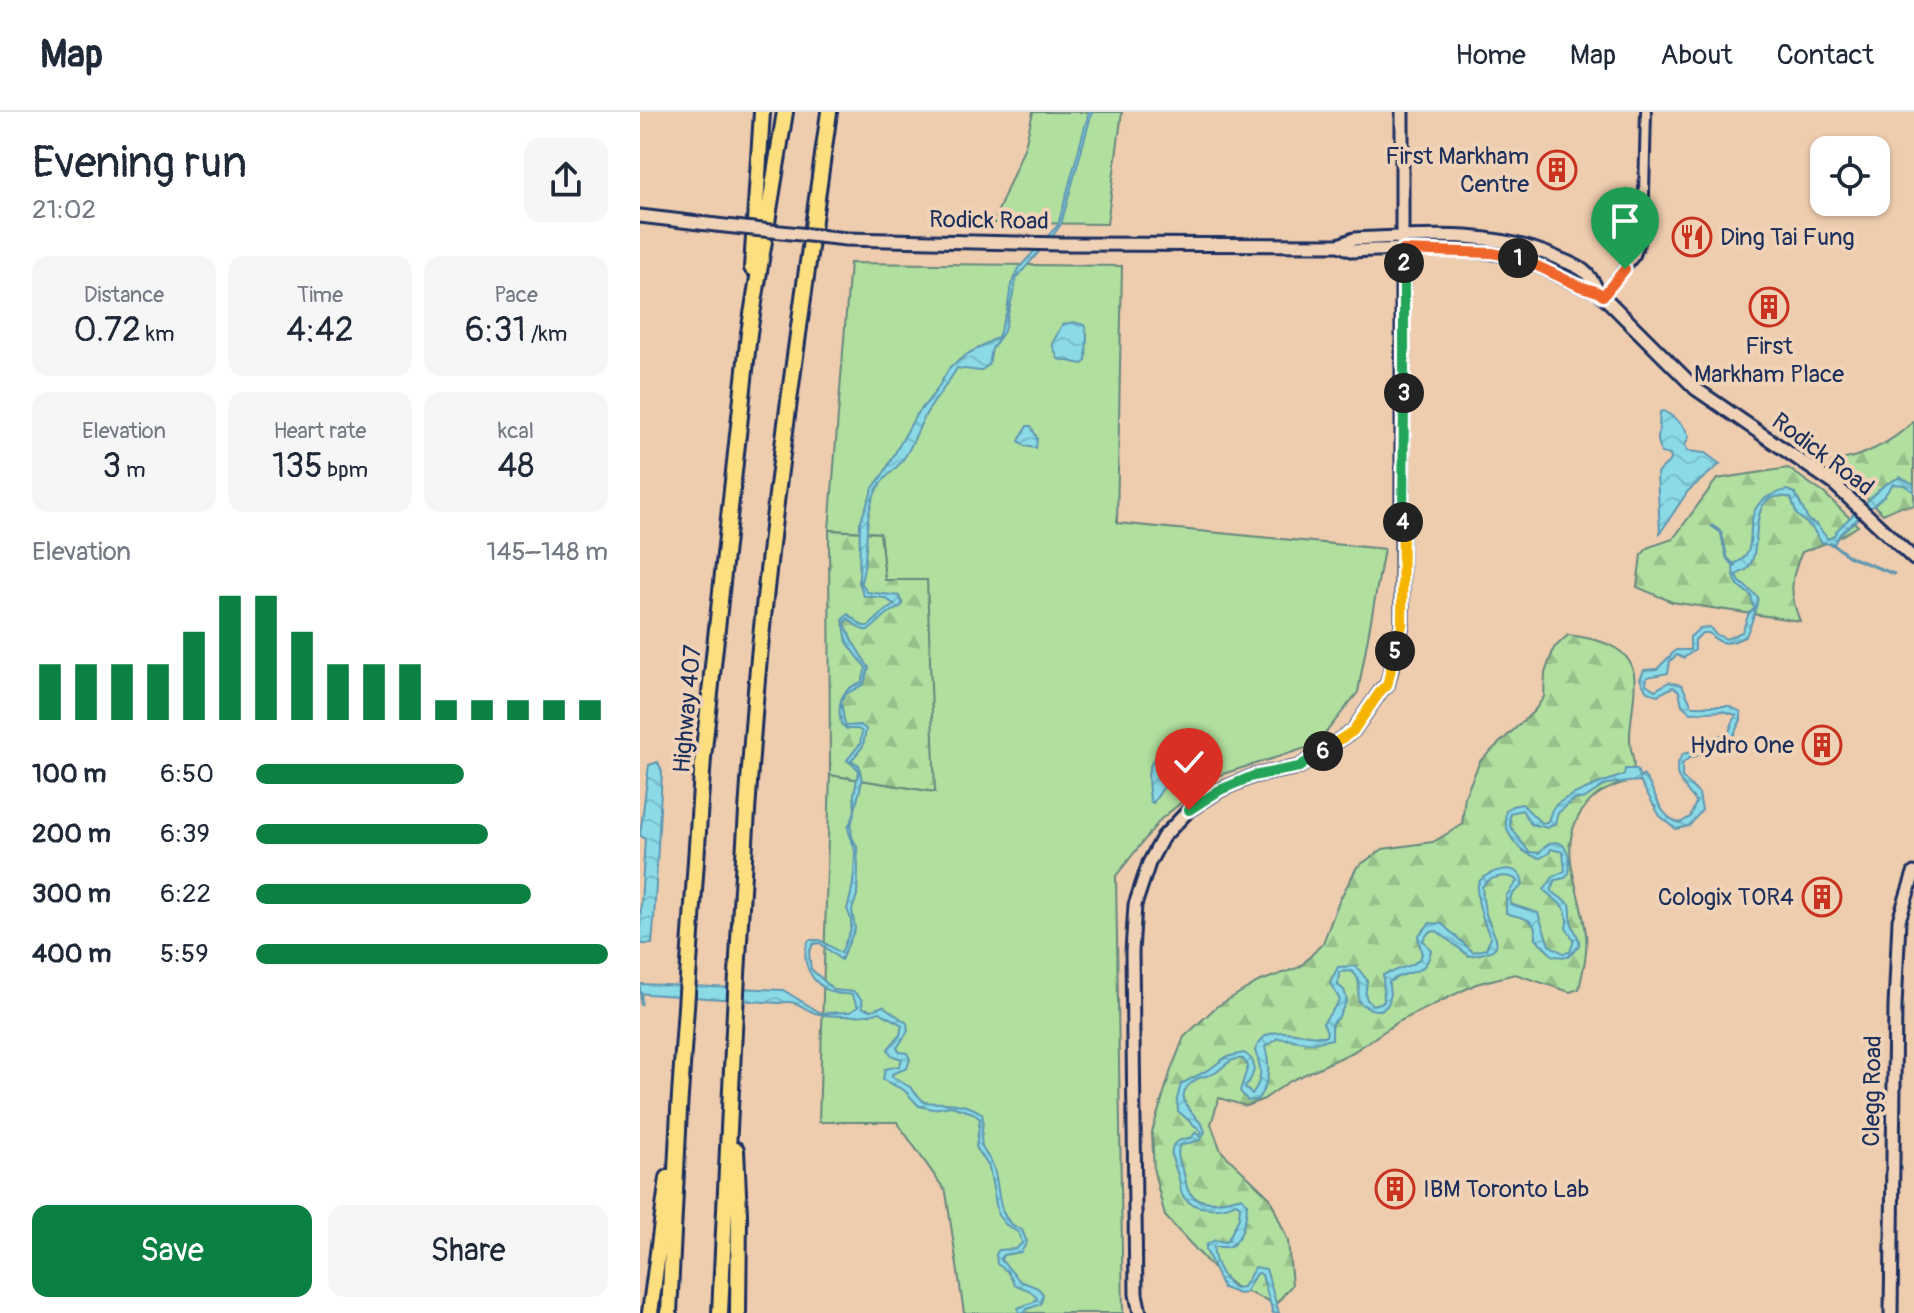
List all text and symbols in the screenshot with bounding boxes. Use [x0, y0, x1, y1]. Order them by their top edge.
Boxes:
text: Map [40, 31, 103, 79]
text: Home [1455, 38, 1526, 73]
text: Map [1570, 38, 1616, 73]
text: About [1660, 38, 1733, 73]
text: Contact [1777, 38, 1874, 73]
text: Evening run [32, 136, 247, 191]
map controls [1810, 136, 1890, 216]
button: locate [1810, 136, 1890, 216]
button: share [524, 138, 608, 222]
place label: First Markham Centre [1385, 142, 1529, 199]
building icon: First Markham Centre [1536, 149, 1578, 191]
pin [1591, 187, 1659, 269]
text: 21:02 [32, 194, 96, 226]
icon: arrive [1603, 199, 1647, 243]
street label: Rodick Road [929, 205, 1049, 236]
restaurant icon: Ding Tai Fung [1671, 216, 1713, 258]
place label: Ding Tai Fung [1720, 223, 1855, 252]
pin: 1 [1498, 238, 1538, 278]
pin: 2 [1384, 243, 1424, 283]
text: 1 [1514, 244, 1522, 272]
text: 2 [1398, 249, 1410, 277]
text: Distance [84, 281, 164, 309]
text: Time [297, 281, 343, 309]
text: Pace [494, 281, 538, 309]
building icon: First Markham Place [1748, 286, 1790, 328]
text: 0.72 [73, 309, 141, 352]
text: 4:42 [286, 309, 354, 352]
text: 6:31 [465, 309, 526, 352]
text: km [141, 320, 175, 348]
text: /km [526, 320, 567, 348]
place label: First Markham Place [1694, 332, 1844, 389]
pin: 3 [1384, 373, 1424, 413]
text: 3 [1398, 379, 1410, 407]
street label: Rodick Road [1766, 407, 1879, 502]
text: Elevation [82, 417, 166, 445]
text: Heart rate [274, 417, 366, 445]
text: kcal [498, 417, 534, 445]
text: 3 [102, 445, 121, 488]
text: 135 [272, 445, 323, 488]
text: 48 [498, 445, 534, 488]
text: m [121, 456, 146, 484]
text: bpm [323, 456, 368, 484]
pin: 4 [1383, 502, 1423, 542]
text: 4 [1397, 508, 1409, 536]
text: Elevation [32, 536, 131, 568]
text: 145–148 m [486, 536, 608, 568]
pin: 5 [1375, 631, 1415, 671]
text: 5 [1389, 637, 1401, 665]
street label: Highway 407 [667, 643, 708, 774]
building icon: Hydro One [1801, 724, 1843, 766]
pin [1155, 728, 1223, 810]
pin: 6 [1303, 731, 1343, 771]
place label: Hydro One [1690, 731, 1794, 760]
text: 6 [1317, 737, 1329, 765]
icon: check [1167, 740, 1211, 784]
text: 100 m [32, 758, 106, 790]
text: 6:50 [160, 758, 214, 790]
text: 200 m [32, 818, 111, 850]
text: 6:39 [160, 818, 210, 850]
building icon: Cologix TOR4 [1801, 876, 1843, 918]
text: 300 m [32, 878, 111, 910]
text: 6:22 [160, 878, 211, 910]
place label: Cologix TOR4 [1658, 883, 1794, 912]
text: 400 m [32, 938, 111, 970]
text: 5:59 [160, 938, 209, 970]
street label: Clegg Road [1857, 1035, 1888, 1147]
building icon: IBM Toronto Lab [1374, 1168, 1416, 1210]
place label: IBM Toronto Lab [1423, 1175, 1589, 1204]
button: Save [32, 1205, 312, 1297]
button: Share [328, 1205, 608, 1297]

